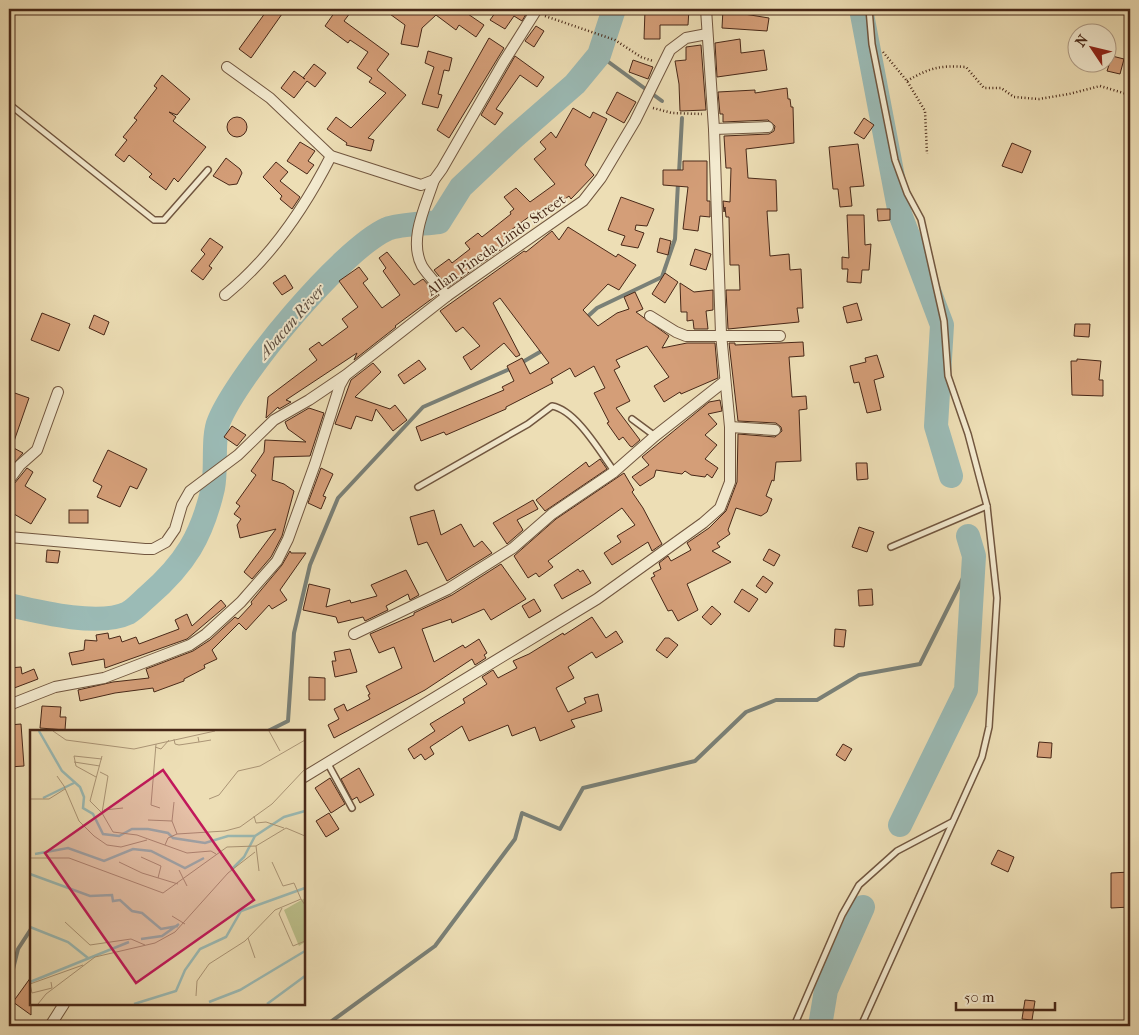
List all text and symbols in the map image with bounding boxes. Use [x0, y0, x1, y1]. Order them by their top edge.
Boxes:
north arrow [1066, 22, 1116, 72]
text: N [1072, 31, 1092, 50]
street label: Allan Pineda Lindo Street [422, 190, 569, 300]
water label: Abacan River [253, 279, 330, 364]
inset map [30, 730, 305, 1005]
scale bar [956, 980, 1055, 1012]
text: 50 m [964, 988, 995, 1006]

